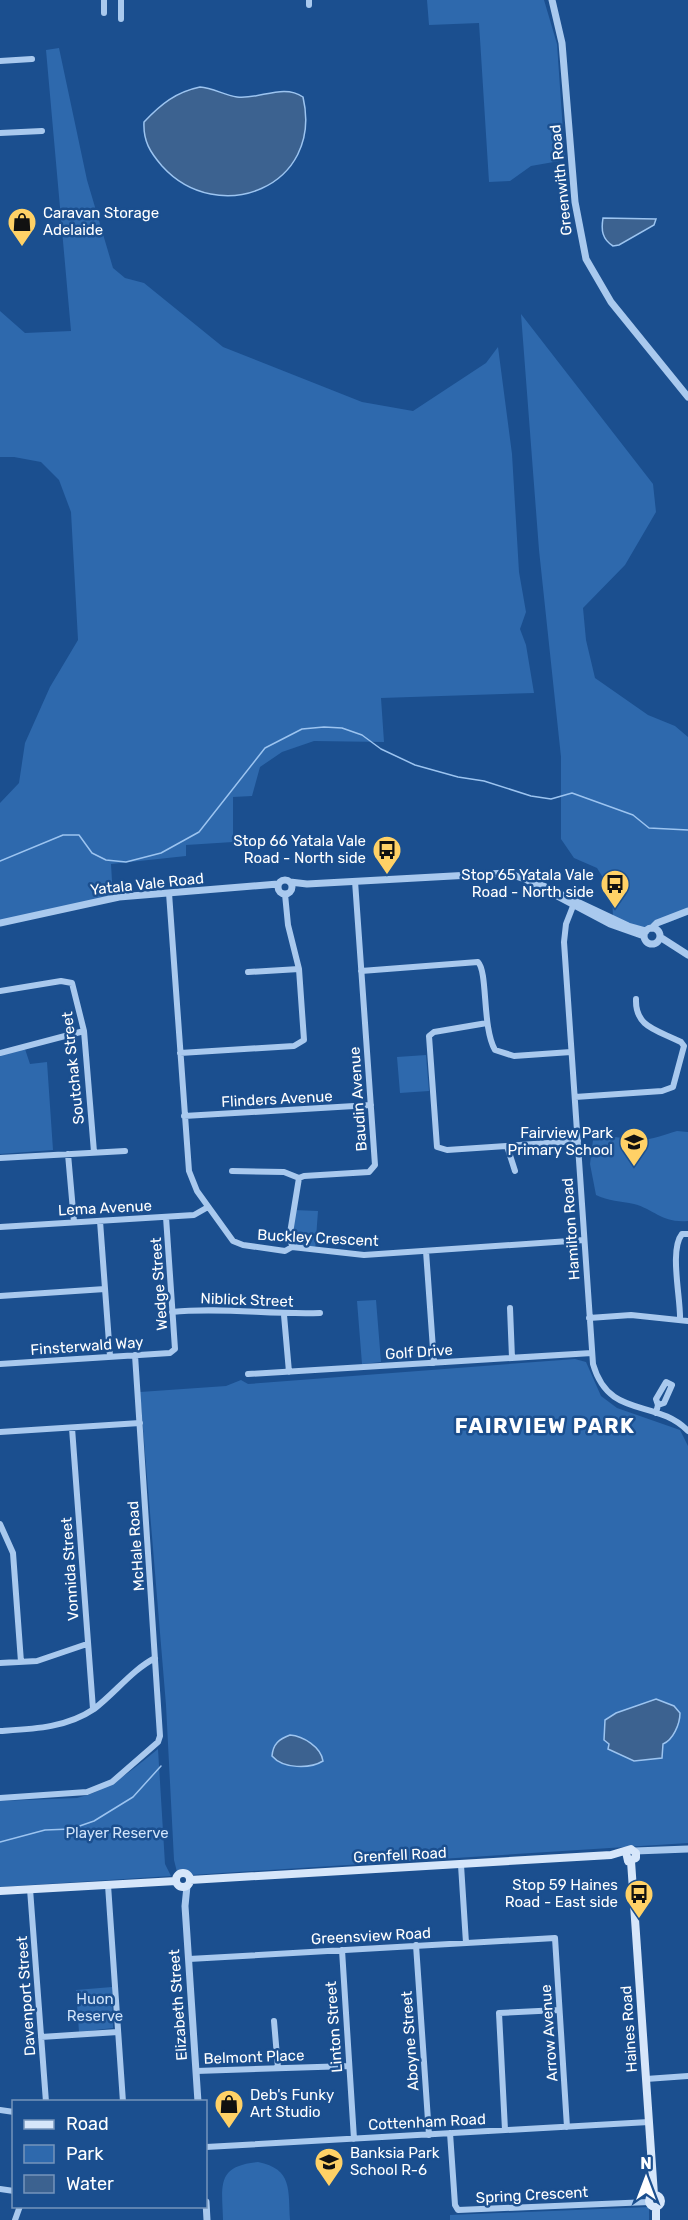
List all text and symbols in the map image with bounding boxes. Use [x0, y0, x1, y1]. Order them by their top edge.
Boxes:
street label: Greenwith Road [546, 124, 576, 236]
place label: Caravan Storage Adelaide [43, 204, 159, 239]
shop icon: Caravan Storage Adelaide [6, 206, 38, 248]
place label: Stop 66 Yatala Vale Road - North side [233, 832, 366, 867]
bus stop icon: Stop 66 Yatala Vale Road - North side [371, 834, 403, 876]
place label: Stop 65 Yatala Vale Road - North side [461, 866, 594, 901]
bus stop icon: Stop 65 Yatala Vale Road - North side [599, 868, 631, 910]
street label: Yatala Vale Road [89, 869, 205, 899]
street label: Soutchak Street [58, 1011, 88, 1125]
street label: Baudin Avenue [345, 1046, 371, 1152]
street label: Flinders Avenue [221, 1087, 333, 1111]
place label: Fairview Park Primary School [508, 1124, 613, 1159]
school or university icon: Fairview Park Primary School [618, 1126, 650, 1168]
street label: Hamilton Road [558, 1177, 584, 1281]
street label: Lema Avenue [58, 1197, 152, 1219]
street label: Buckley Crescent [257, 1226, 379, 1250]
street label: Wedge Street [147, 1237, 171, 1331]
street label: Niblick Street [200, 1289, 294, 1311]
street label: Finsterwald Way [30, 1333, 144, 1359]
street label: Golf Drive [385, 1341, 453, 1363]
district label: FAIRVIEW PARK [455, 1413, 635, 1438]
street label: McHale Road [124, 1500, 148, 1592]
street label: Vonnida Street [57, 1517, 83, 1621]
park label: Player Reserve [65, 1824, 169, 1842]
street label: Grenfell Road [353, 1844, 447, 1866]
place label: Stop 59 Haines Road - East side [505, 1876, 618, 1911]
bus stop icon: Stop 59 Haines Road - East side [623, 1878, 655, 1920]
street label: Greensview Road [311, 1924, 431, 1948]
street label: Davenport Street [13, 1935, 39, 2057]
street label: Elizabeth Street [165, 1949, 191, 2061]
street label: Linton Street [322, 1981, 346, 2073]
street label: Arrow Avenue [537, 1984, 561, 2082]
street label: Haines Road [617, 1985, 641, 2073]
park label: Huon Reserve [67, 1990, 123, 2025]
street label: Aboyne Street [398, 1990, 422, 2092]
street label: Belmont Place [203, 2046, 305, 2068]
place label: Deb's Funky Art Studio [250, 2086, 334, 2121]
shop icon: Deb's Funky Art Studio [213, 2088, 245, 2130]
legend [12, 2100, 207, 2208]
street label: Cottenham Road [368, 2110, 486, 2134]
text: Road [66, 2113, 109, 2135]
text: Park [66, 2143, 104, 2165]
place label: Banksia Park School R-6 [350, 2144, 440, 2179]
school or university icon: Banksia Park School R-6 [313, 2146, 345, 2188]
north arrow [616, 2148, 676, 2208]
text: N [640, 2154, 652, 2173]
text: Water [66, 2173, 114, 2195]
street label: Spring Crescent [475, 2183, 589, 2207]

